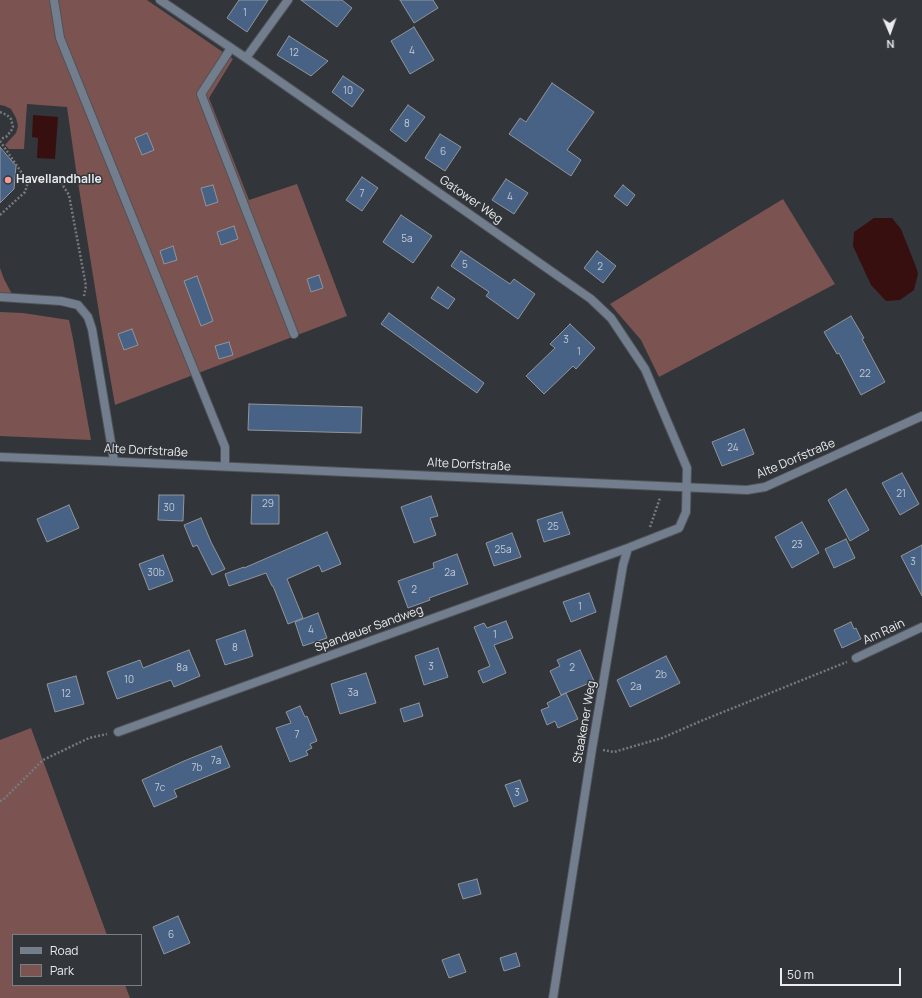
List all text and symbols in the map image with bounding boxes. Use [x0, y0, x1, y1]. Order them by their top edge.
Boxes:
house number: 1 [243, 7, 247, 19]
north arrow [870, 12, 910, 52]
text: N [886, 37, 895, 52]
house number: 4 [409, 45, 415, 57]
house number: 12 [289, 47, 299, 59]
house number: 10 [343, 85, 353, 97]
house number: 8 [404, 118, 410, 130]
house number: 6 [440, 146, 446, 158]
place label: Havellandhalle [16, 173, 102, 187]
street label: Gatower Weg [437, 173, 505, 227]
marker: Havellandhalle [3, 175, 13, 185]
house number: 7 [359, 188, 365, 200]
house number: 4 [507, 191, 513, 203]
house number: 5a [401, 233, 413, 245]
house number: 5 [462, 259, 468, 271]
house number: 2 [597, 261, 603, 273]
house number: 3 [563, 334, 569, 346]
house number: 1 [577, 346, 581, 358]
house number: 22 [859, 368, 871, 380]
street label: Alte Dorfstraße [754, 436, 838, 482]
street label: Alte Dorfstraße [104, 442, 188, 460]
house number: 24 [727, 442, 739, 454]
street label: Alte Dorfstraße [427, 456, 511, 474]
house number: 21 [896, 488, 906, 500]
house number: 29 [262, 498, 274, 510]
house number: 30 [163, 502, 175, 514]
house number: 25 [547, 521, 559, 533]
house number: 23 [791, 539, 803, 551]
house number: 25a [494, 544, 512, 556]
house number: 3 [910, 556, 916, 568]
house number: 30b [147, 567, 165, 579]
house number: 2a [444, 567, 456, 579]
house number: 2 [411, 584, 417, 596]
house number: 1 [578, 601, 582, 613]
street label: Spandauer Sandweg [313, 603, 425, 655]
street label: Am Rain [861, 616, 907, 648]
house number: 4 [308, 624, 314, 636]
house number: 1 [493, 629, 497, 641]
house number: 8 [232, 642, 238, 654]
house number: 3 [428, 661, 434, 673]
house number: 8a [176, 662, 188, 674]
house number: 2 [569, 662, 575, 674]
house number: 2b [655, 669, 667, 681]
house number: 10 [124, 674, 134, 686]
street label: Staakener Weg [571, 680, 599, 764]
house number: 2a [630, 681, 642, 693]
house number: 3a [347, 687, 359, 699]
house number: 12 [61, 688, 71, 700]
house number: 7 [294, 729, 300, 741]
house number: 7a [211, 755, 221, 767]
house number: 7b [192, 762, 202, 774]
house number: 7c [155, 782, 165, 794]
house number: 3 [514, 787, 520, 799]
house number: 6 [168, 929, 174, 941]
legend [12, 934, 142, 986]
text: Road [50, 942, 78, 959]
scale bar [782, 960, 903, 986]
text: Park [50, 962, 74, 979]
text: 50 m [787, 966, 814, 983]

